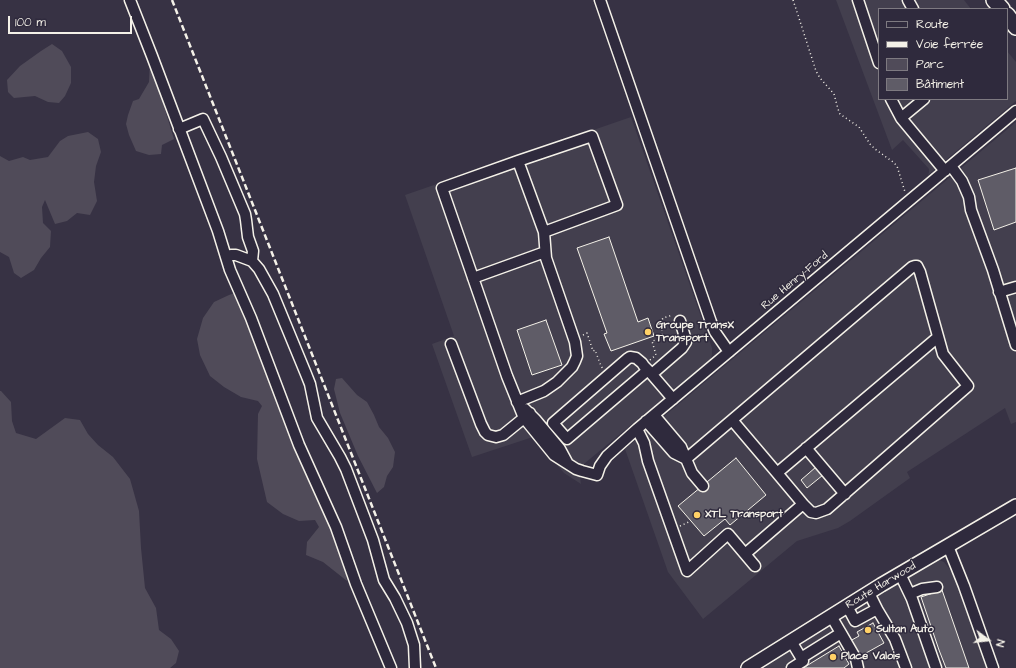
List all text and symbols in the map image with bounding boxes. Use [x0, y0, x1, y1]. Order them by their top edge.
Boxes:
scale bar [10, 8, 134, 34]
legend [878, 8, 1008, 100]
text: 100 m [15, 14, 46, 31]
text: Route [916, 16, 949, 33]
text: Voie ferrée [916, 36, 983, 53]
text: Parc [916, 56, 944, 73]
text: Bâtiment [916, 76, 964, 93]
street label: Rue Henry-Ford [759, 249, 831, 313]
place label: Groupe TransX Transport [656, 319, 734, 345]
marker: Groupe TransX Transport [643, 327, 653, 337]
place label: XTL Transport [705, 508, 783, 522]
marker: XTL Transport [692, 510, 702, 520]
street label: Route Harwood [843, 560, 919, 612]
north arrow [968, 620, 1008, 660]
place label: Sultan Auto [876, 623, 934, 637]
marker: Sultan Auto [863, 625, 873, 635]
text: N [992, 638, 1008, 649]
place label: Place Valois [841, 650, 900, 664]
marker: Place Valois [828, 652, 838, 662]

